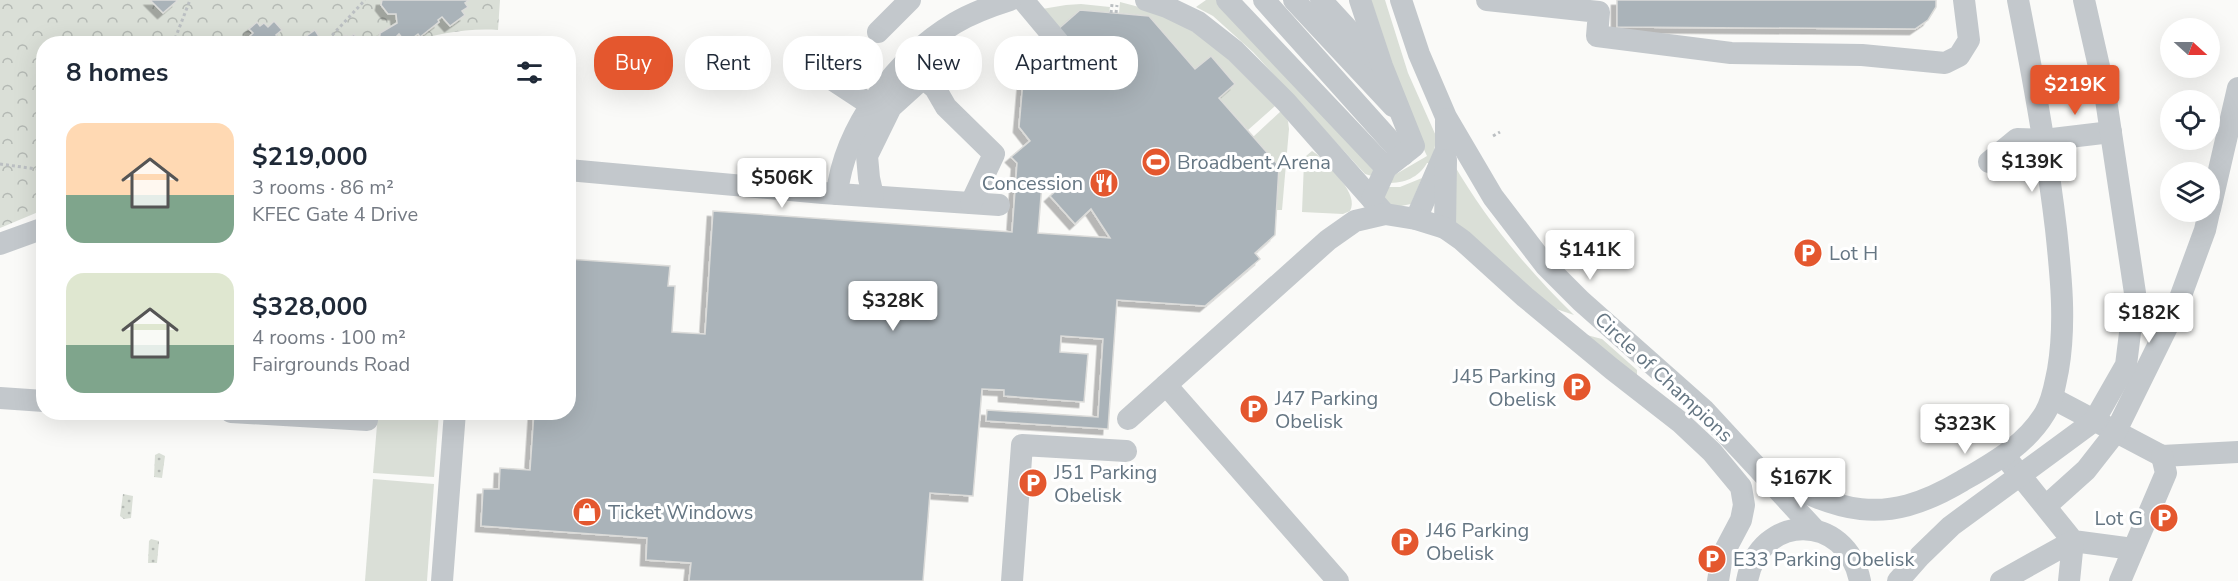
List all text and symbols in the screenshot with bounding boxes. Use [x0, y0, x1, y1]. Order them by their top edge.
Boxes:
north arrow [2160, 18, 2220, 78]
map controls [2160, 18, 2220, 222]
chip: Buy [594, 36, 673, 90]
chip: Rent [685, 36, 771, 90]
chip: Filters [783, 36, 883, 90]
chip: New [895, 36, 982, 90]
chip: Apartment [994, 36, 1138, 90]
text: 8 homes [66, 55, 168, 90]
icon: filters [513, 56, 546, 89]
pin: $219K [2033, 65, 2117, 116]
text: $219K [2044, 71, 2106, 98]
button: locate [2160, 90, 2220, 150]
text: $219,000 [252, 139, 368, 174]
pin: $139K [1990, 142, 2074, 193]
sports icon: Broadbent Arena [1140, 146, 1172, 178]
icon: home [114, 147, 186, 219]
text: $139K [2001, 148, 2063, 175]
place label: Broadbent Arena [1177, 149, 1331, 176]
pin: $506K [740, 158, 824, 209]
button: layers [2160, 162, 2220, 222]
text: $506K [751, 164, 813, 191]
restaurant icon: Concession [1088, 167, 1120, 199]
place label: Concession [982, 170, 1083, 197]
text: 3 rooms · 86 m² [252, 174, 394, 201]
text: KFEC Gate 4 Drive [252, 201, 418, 228]
pin: $141K [1548, 230, 1632, 281]
text: $141K [1559, 236, 1621, 263]
parking icon: Lot H [1792, 237, 1824, 269]
place label: Lot H [1829, 240, 1878, 267]
pin: $328K [851, 281, 935, 332]
text: $328K [862, 287, 924, 314]
text: $328,000 [252, 289, 368, 324]
pin: $182K [2107, 293, 2191, 344]
icon: home [114, 297, 186, 369]
text: $182K [2118, 299, 2180, 326]
street label: Circle of Champions [1589, 306, 1739, 449]
text: 4 rooms · 100 m² [252, 324, 406, 351]
text: Fairgrounds Road [252, 351, 410, 378]
place label: J45 Parking Obelisk [1452, 363, 1557, 413]
parking icon: J45 Parking Obelisk [1561, 371, 1593, 403]
place label: J47 Parking Obelisk [1274, 385, 1378, 435]
parking icon: J47 Parking Obelisk [1238, 393, 1270, 425]
pin: $323K [1923, 404, 2007, 455]
text: $323K [1934, 410, 1996, 437]
pin: $167K [1759, 458, 1843, 509]
place label: J51 Parking Obelisk [1053, 459, 1157, 509]
text: $167K [1770, 464, 1832, 491]
parking icon: J51 Parking Obelisk [1017, 467, 1049, 499]
shop icon: Ticket Windows [571, 496, 603, 528]
place label: Ticket Windows [608, 499, 753, 526]
parking icon: Lot G [2148, 502, 2180, 534]
place label: Lot G [2095, 505, 2143, 532]
place label: J46 Parking Obelisk [1425, 517, 1529, 567]
parking icon: J46 Parking Obelisk [1389, 526, 1421, 558]
parking icon: E33 Parking Obelisk [1696, 543, 1728, 575]
place label: E33 Parking Obelisk [1733, 546, 1915, 573]

